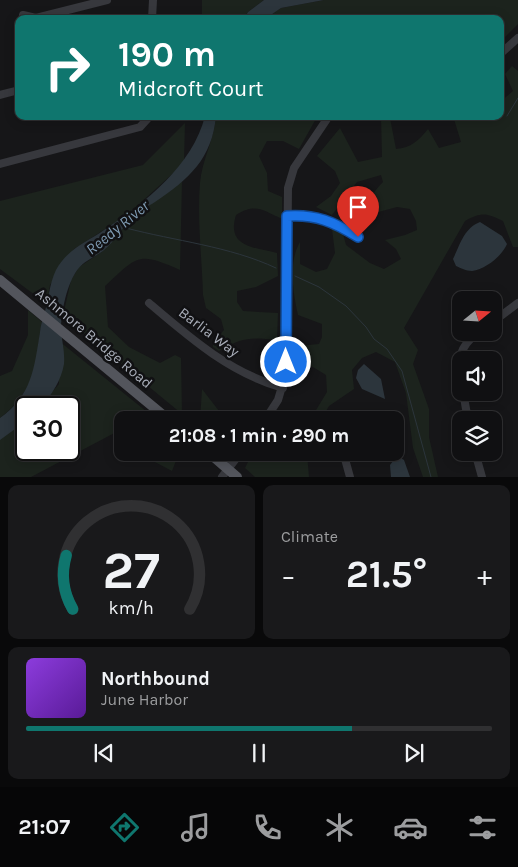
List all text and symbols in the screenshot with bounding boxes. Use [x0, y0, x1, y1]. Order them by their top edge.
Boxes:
text: 190 m [118, 34, 216, 75]
icon: right [35, 35, 100, 100]
text: Midcroft Court [118, 76, 264, 102]
pin [337, 186, 379, 237]
icon: arrive [344, 193, 372, 221]
water label: Reedy River [82, 196, 153, 259]
street label: Ashmore Bridge Road [32, 284, 156, 392]
north arrow [452, 291, 502, 341]
map controls [452, 291, 502, 461]
street label: Barlia Way [175, 303, 243, 361]
position arrow [259, 335, 311, 387]
button: sound [452, 351, 502, 401]
speed limit sign: 30 [15, 396, 80, 461]
button: layers [452, 411, 502, 461]
text: 21:08 · 1 min · 290 m [169, 425, 349, 447]
text: Climate [281, 527, 338, 546]
text: 27 [103, 540, 160, 601]
text: 21.5° [346, 552, 427, 597]
text: − [281, 559, 296, 592]
text: + [477, 559, 492, 592]
text: km/h [109, 598, 154, 619]
text: Northbound [101, 668, 210, 690]
text: June Harbor [101, 690, 188, 709]
icon: previous [90, 739, 118, 767]
icon: pause [245, 739, 273, 767]
icon: next [400, 739, 428, 767]
icon: directions [107, 810, 142, 845]
icon: music [178, 810, 213, 845]
icon: phone [250, 810, 285, 845]
icon: climate [322, 810, 357, 845]
icon: car [393, 810, 428, 845]
icon: filters [465, 810, 500, 845]
text: 21:07 [18, 814, 70, 840]

